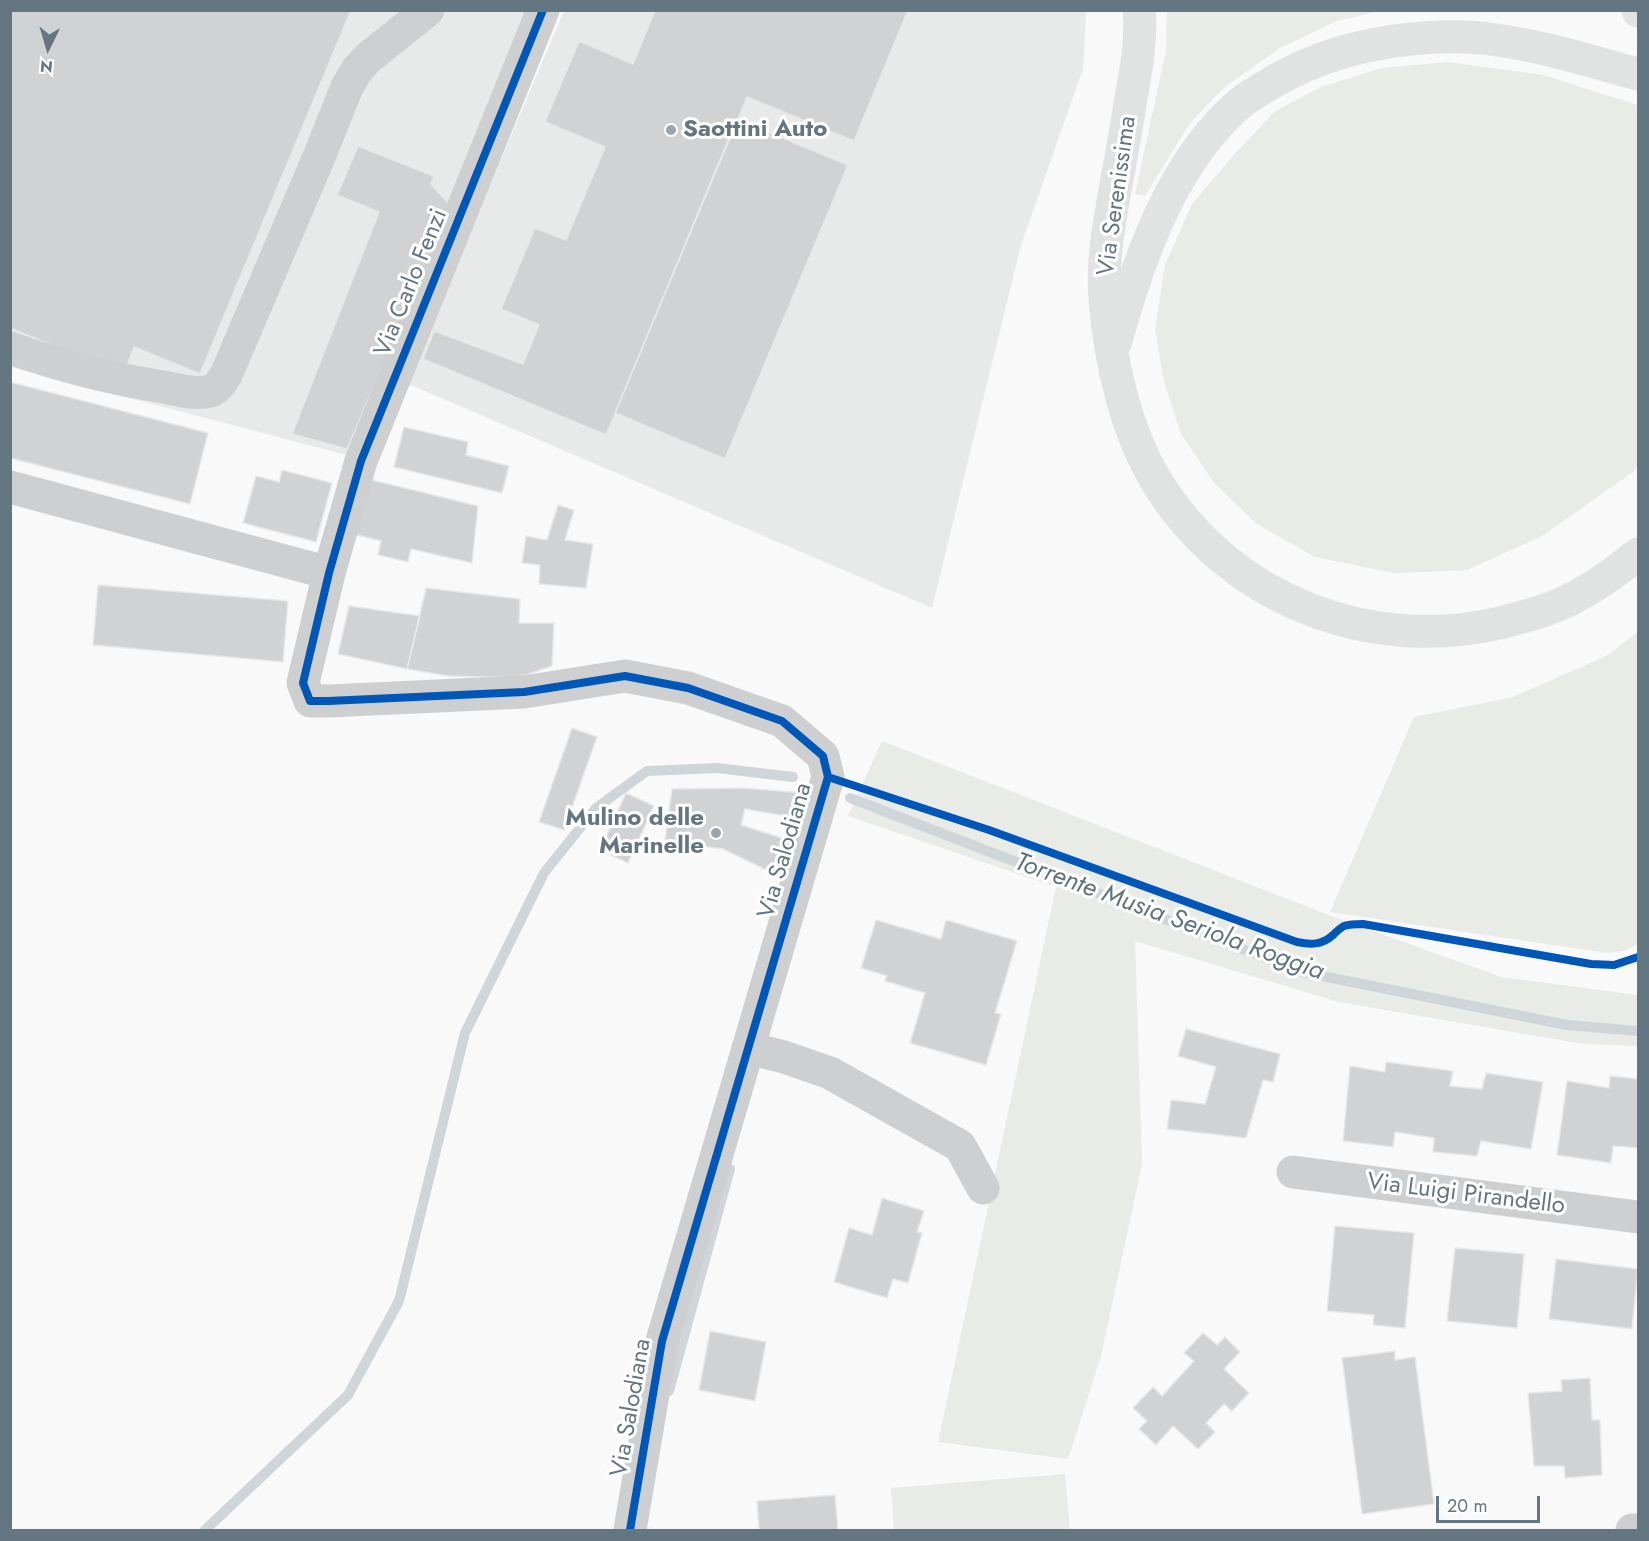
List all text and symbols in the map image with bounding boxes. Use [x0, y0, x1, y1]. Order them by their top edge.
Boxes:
north arrow [18, 18, 78, 78]
text: N [39, 54, 54, 78]
street label: Via Serenissima [1093, 114, 1143, 278]
place label: Saottini Auto [683, 116, 827, 144]
marker: Saottini Auto [664, 123, 678, 137]
street label: Via Carlo Fenzi [369, 205, 455, 361]
street label: Via Salodiana [753, 780, 819, 922]
place label: Mulino delle Marinelle [565, 805, 704, 861]
marker: Mulino delle Marinelle [709, 826, 723, 840]
water label: Torrente Musia Seriola Roggia [1010, 847, 1328, 989]
street label: Via Luigi Pirandello [1365, 1169, 1567, 1221]
street label: Via Salodiana [606, 1337, 658, 1479]
scale bar [1439, 1484, 1542, 1522]
text: 20 m [1447, 1493, 1487, 1519]

